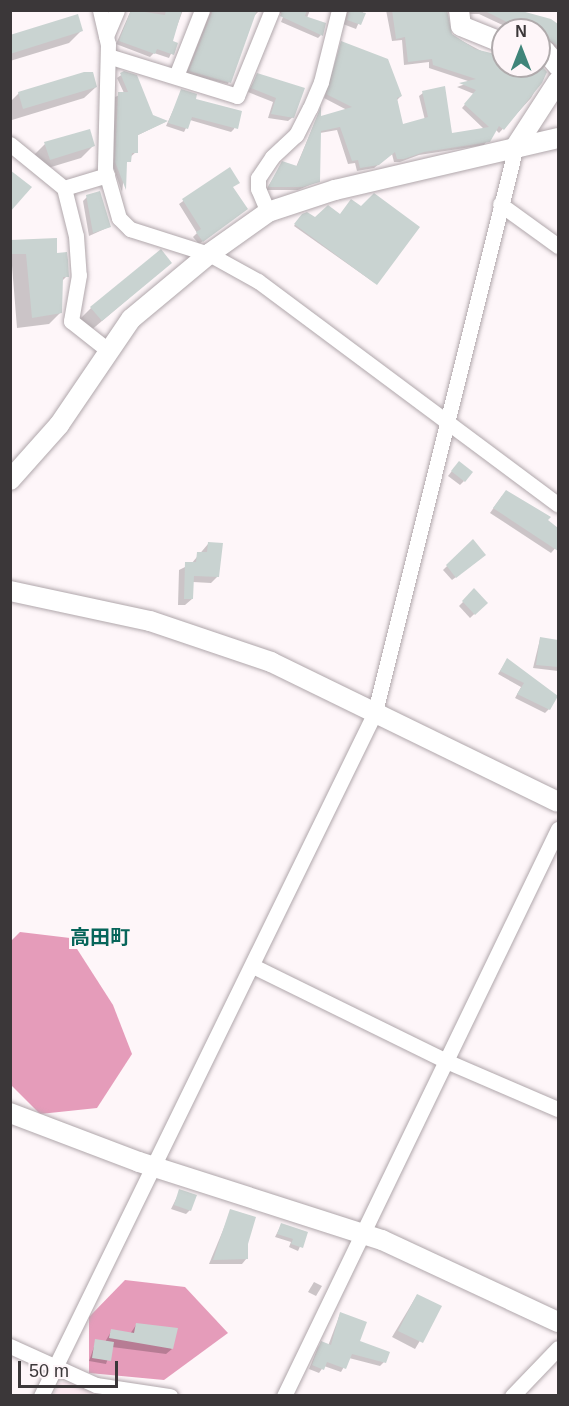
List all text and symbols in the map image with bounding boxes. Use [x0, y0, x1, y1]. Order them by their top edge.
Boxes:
north arrow [491, 18, 551, 78]
text: N [515, 23, 527, 40]
district label: 高田町 [70, 925, 130, 949]
scale bar [21, 1349, 122, 1387]
text: 50 m [29, 1361, 69, 1381]

